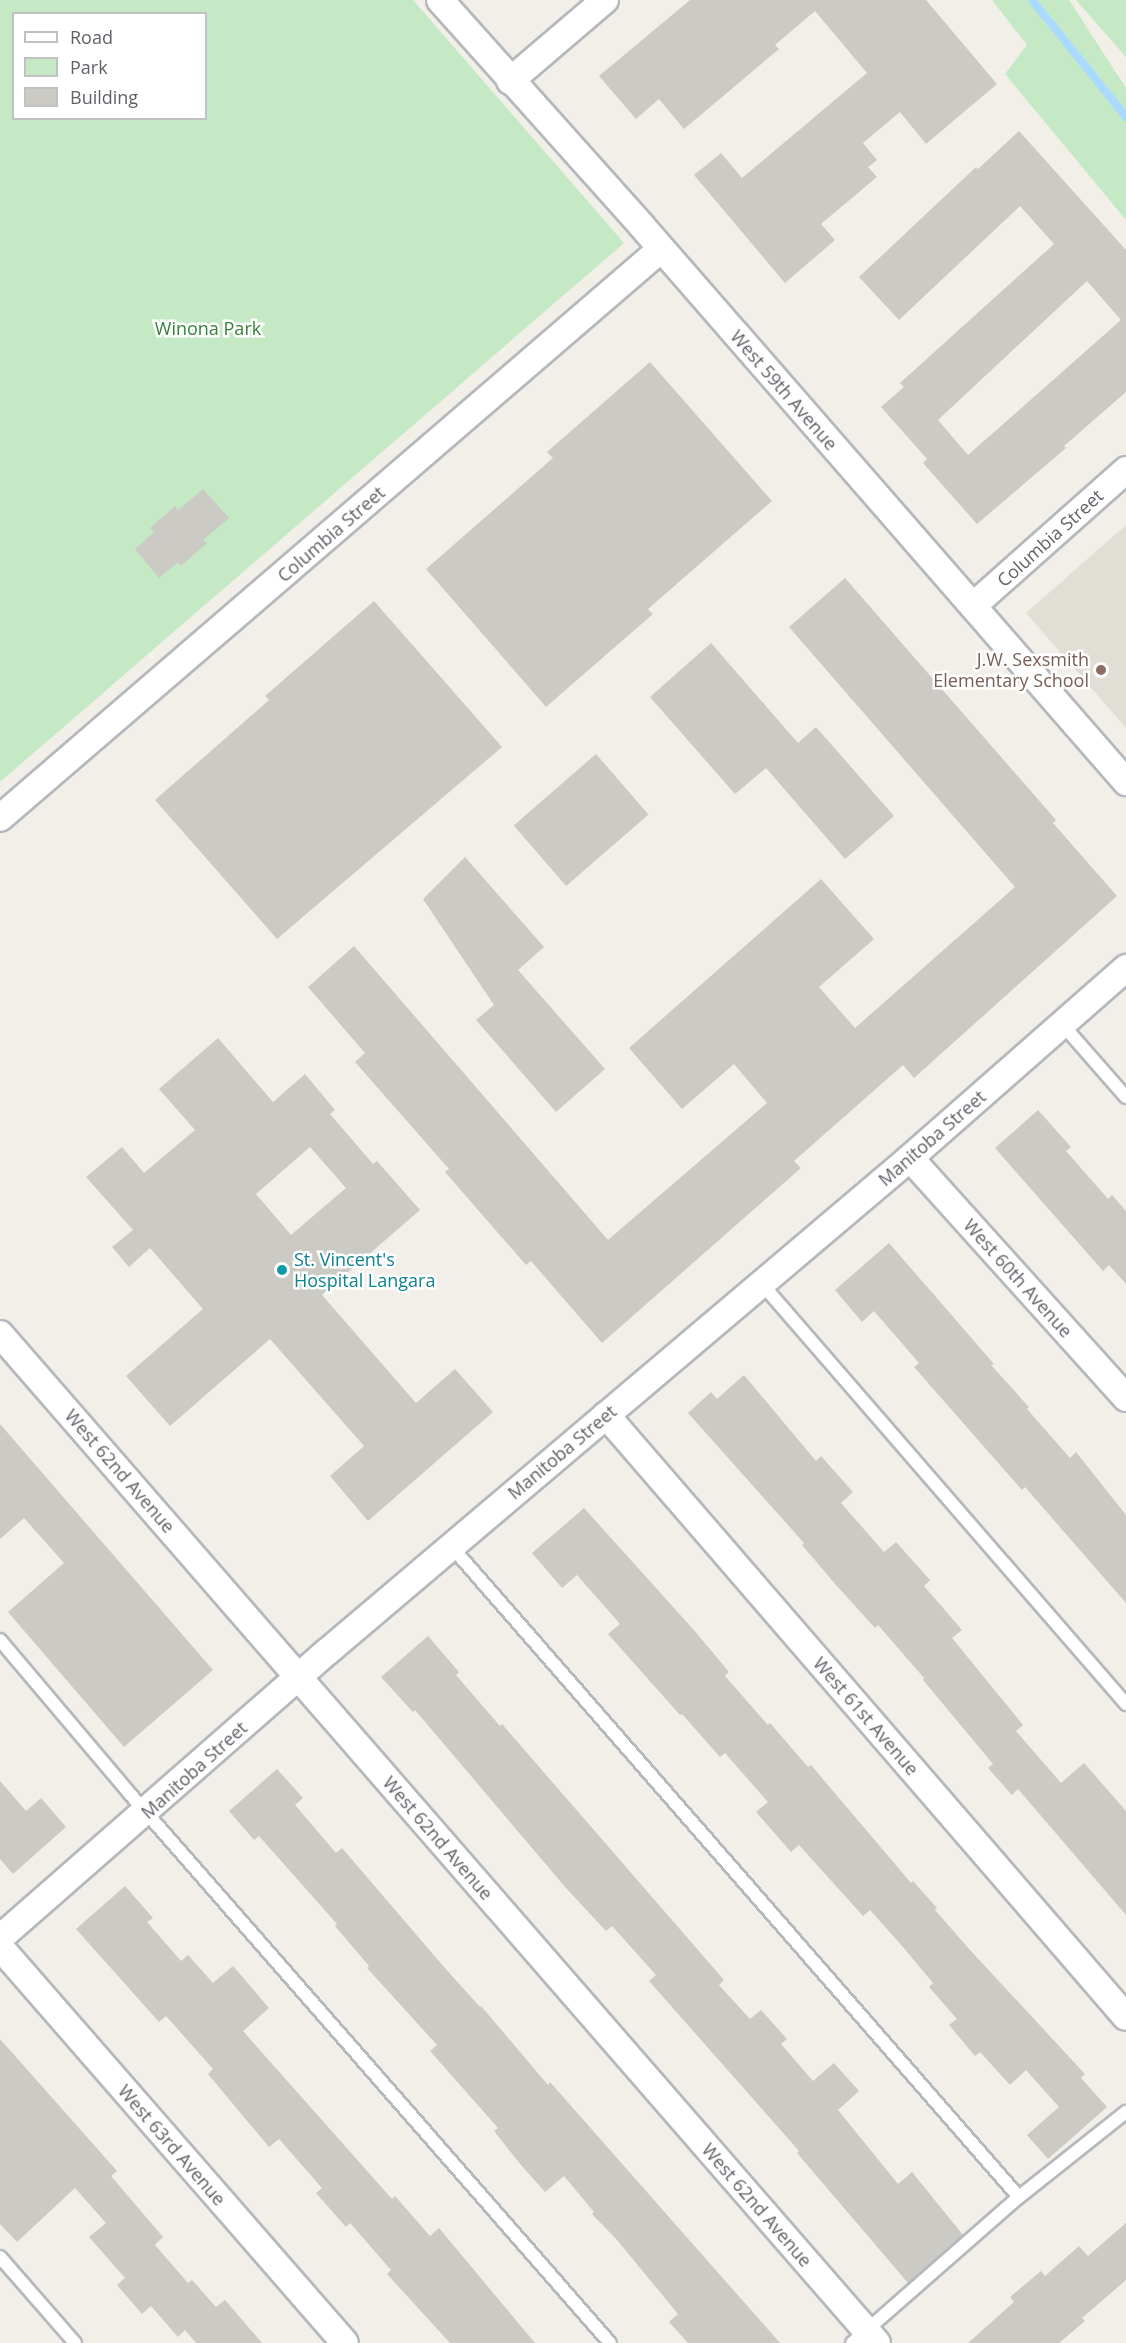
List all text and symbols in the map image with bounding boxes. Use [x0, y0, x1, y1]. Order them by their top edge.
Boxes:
legend [12, 12, 207, 120]
text: Road [70, 25, 113, 49]
text: Park [70, 55, 108, 79]
text: Building [70, 85, 138, 109]
park label: Winona Park [155, 317, 261, 339]
street label: West 59th Avenue [726, 326, 842, 454]
street label: Columbia Street [273, 482, 389, 586]
street label: Columbia Street [993, 485, 1107, 591]
place label: J.W. Sexsmith Elementary School [933, 649, 1089, 692]
marker: J.W. Sexsmith Elementary School [1094, 663, 1108, 677]
street label: Manitoba Street [874, 1086, 990, 1190]
street label: West 60th Avenue [959, 1214, 1077, 1342]
place label: St. Vincent's Hospital Langara [294, 1249, 435, 1292]
marker: St. Vincent's Hospital Langara [275, 1263, 289, 1277]
street label: Manitoba Street [503, 1400, 621, 1504]
street label: West 62nd Avenue [61, 1405, 179, 1537]
street label: West 61st Avenue [809, 1653, 923, 1779]
street label: Manitoba Street [137, 1717, 251, 1823]
street label: West 62nd Avenue [379, 1772, 497, 1904]
street label: West 63rd Avenue [114, 2080, 230, 2210]
street label: West 62nd Avenue [698, 2139, 816, 2271]

